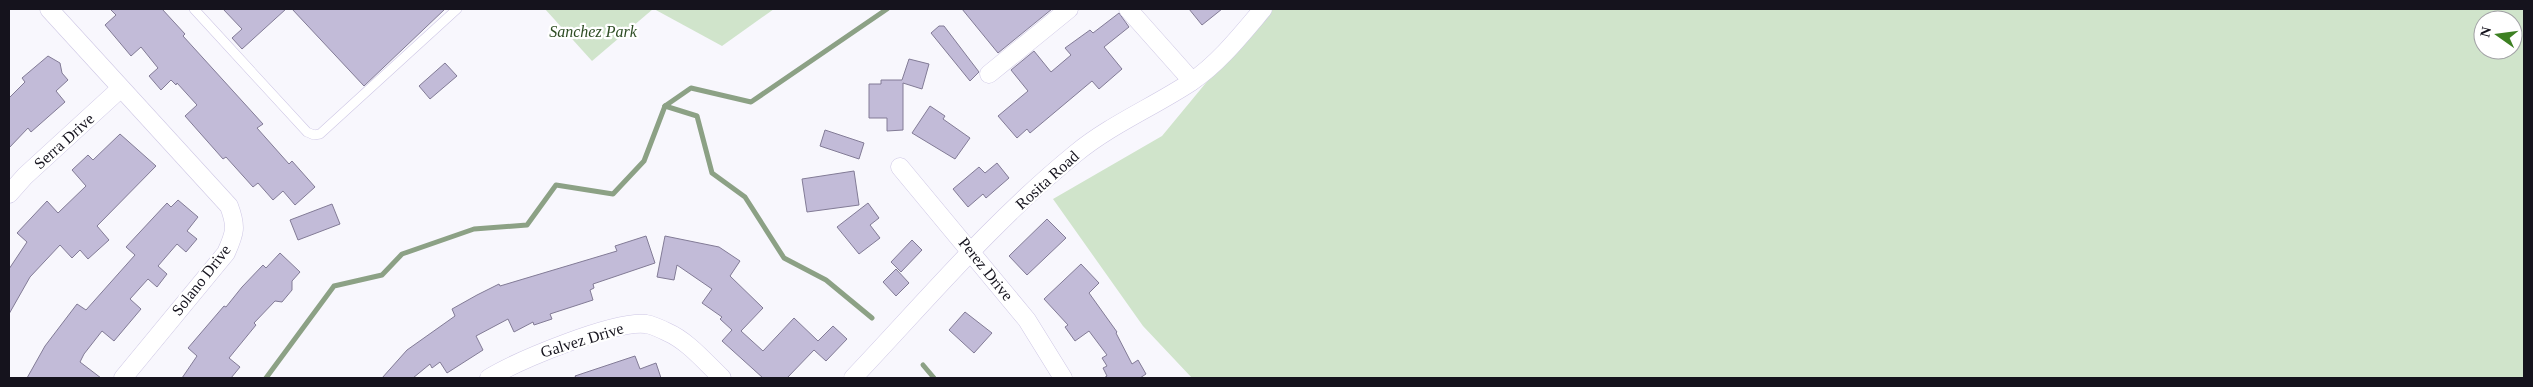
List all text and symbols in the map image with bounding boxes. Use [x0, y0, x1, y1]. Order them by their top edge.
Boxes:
north arrow [2473, 10, 2523, 60]
park label: Sanchez Park [549, 23, 638, 40]
text: N [2477, 25, 2494, 39]
street label: Serra Drive [31, 110, 97, 172]
street label: Rosita Road [1012, 147, 1082, 213]
street label: Perez Drive [955, 234, 1017, 304]
street label: Solano Drive [168, 241, 234, 319]
street label: Galvez Drive [539, 319, 625, 361]

